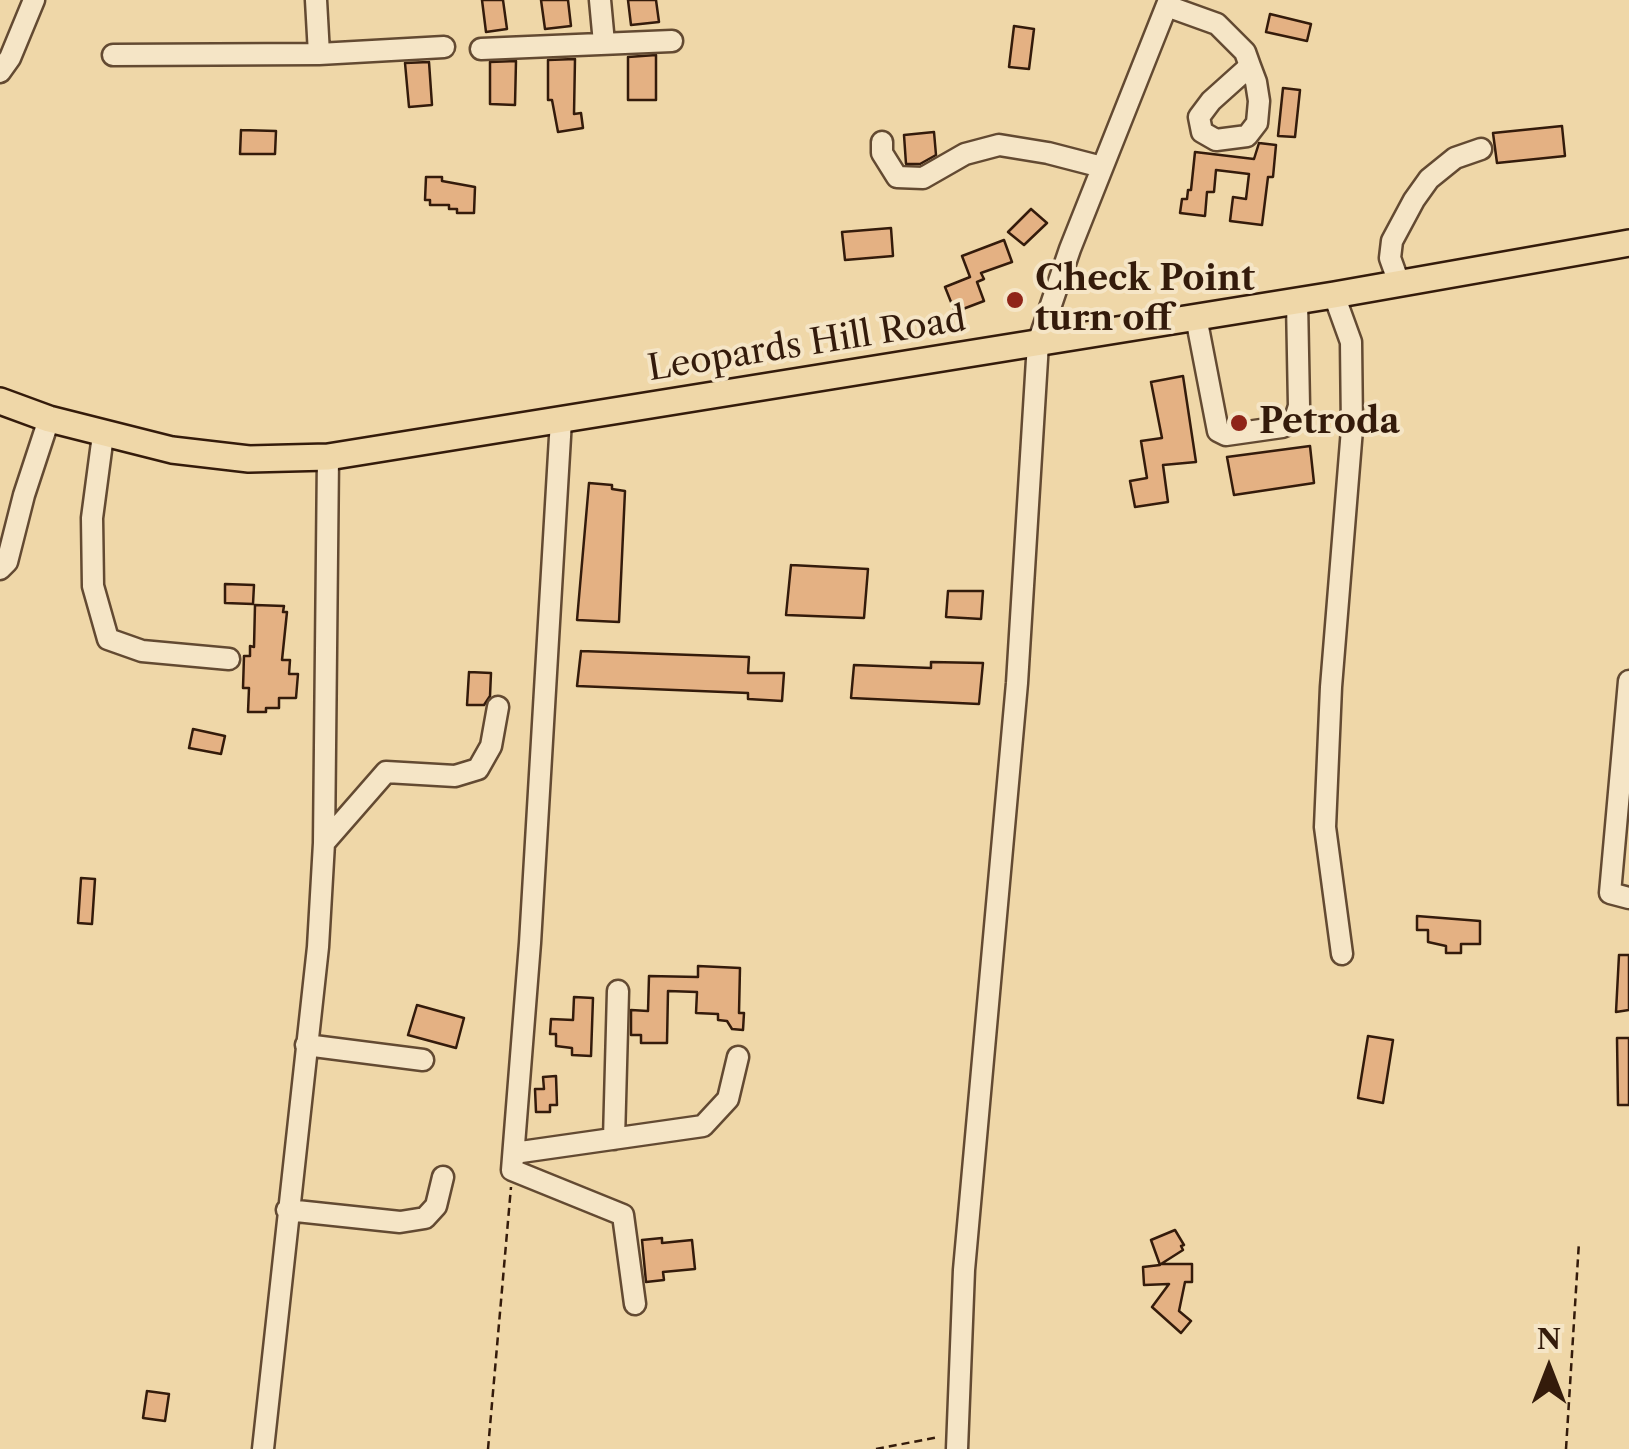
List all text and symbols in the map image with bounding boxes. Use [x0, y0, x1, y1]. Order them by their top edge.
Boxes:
place label: Check Point turn off [1035, 259, 1255, 341]
marker: Check Point turn off [1004, 289, 1026, 311]
street label: Leopards Hill Road [645, 299, 969, 391]
place label: Petroda [1259, 402, 1400, 444]
marker: Petroda [1228, 412, 1250, 434]
north arrow [1499, 1319, 1599, 1419]
text: N [1537, 1322, 1561, 1356]

